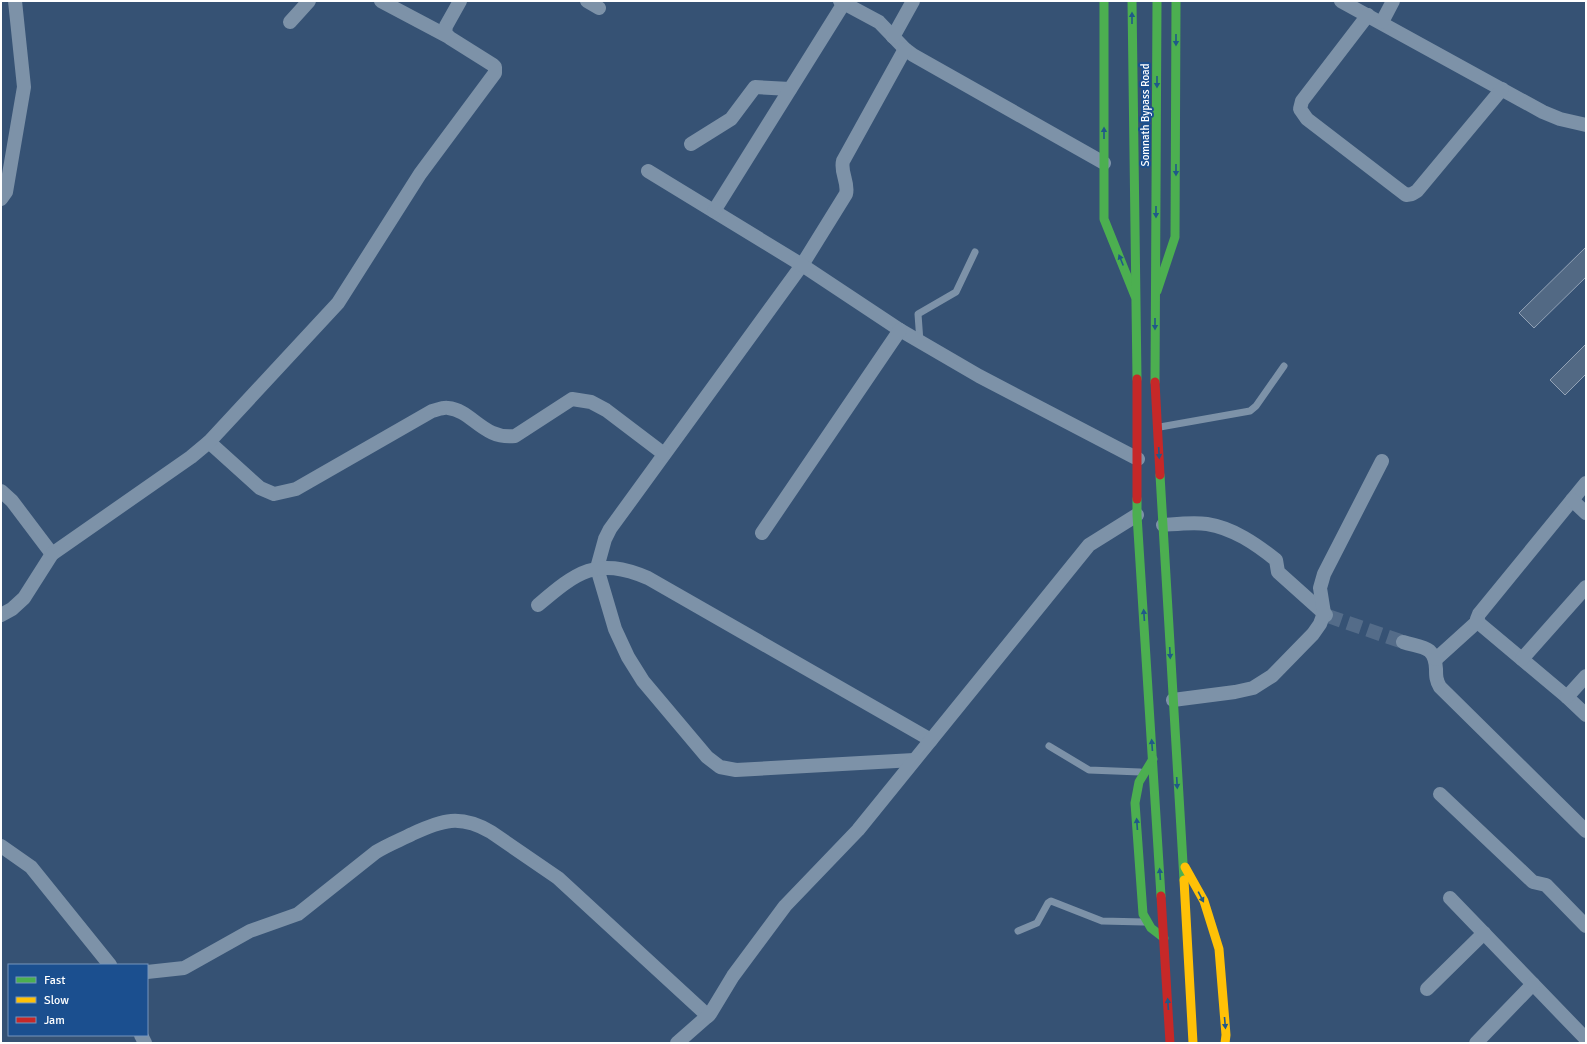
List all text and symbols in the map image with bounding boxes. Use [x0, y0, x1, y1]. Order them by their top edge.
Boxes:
one-way arrow [1129, 11, 1135, 24]
one-way arrow [1173, 34, 1179, 47]
street label: Somnath Bypass Road [1139, 63, 1152, 166]
one-way arrow [1154, 76, 1160, 89]
one-way arrow [1101, 126, 1107, 139]
one-way arrow [1173, 164, 1179, 177]
one-way arrow [1153, 206, 1159, 219]
one-way arrow [1117, 254, 1123, 266]
one-way arrow [1152, 318, 1158, 331]
one-way arrow [1156, 447, 1162, 460]
one-way arrow [1140, 609, 1147, 621]
one-way arrow [1167, 647, 1173, 660]
one-way arrow [1148, 739, 1155, 751]
one-way arrow [1174, 777, 1181, 789]
one-way arrow [1133, 818, 1140, 830]
one-way arrow [1156, 868, 1163, 880]
one-way arrow [1198, 891, 1204, 903]
legend [8, 964, 148, 1036]
text: Fast [44, 973, 65, 988]
text: Slow [44, 993, 69, 1008]
one-way arrow [1165, 997, 1171, 1010]
text: Jam [44, 1013, 65, 1028]
one-way arrow [1222, 1017, 1229, 1029]

